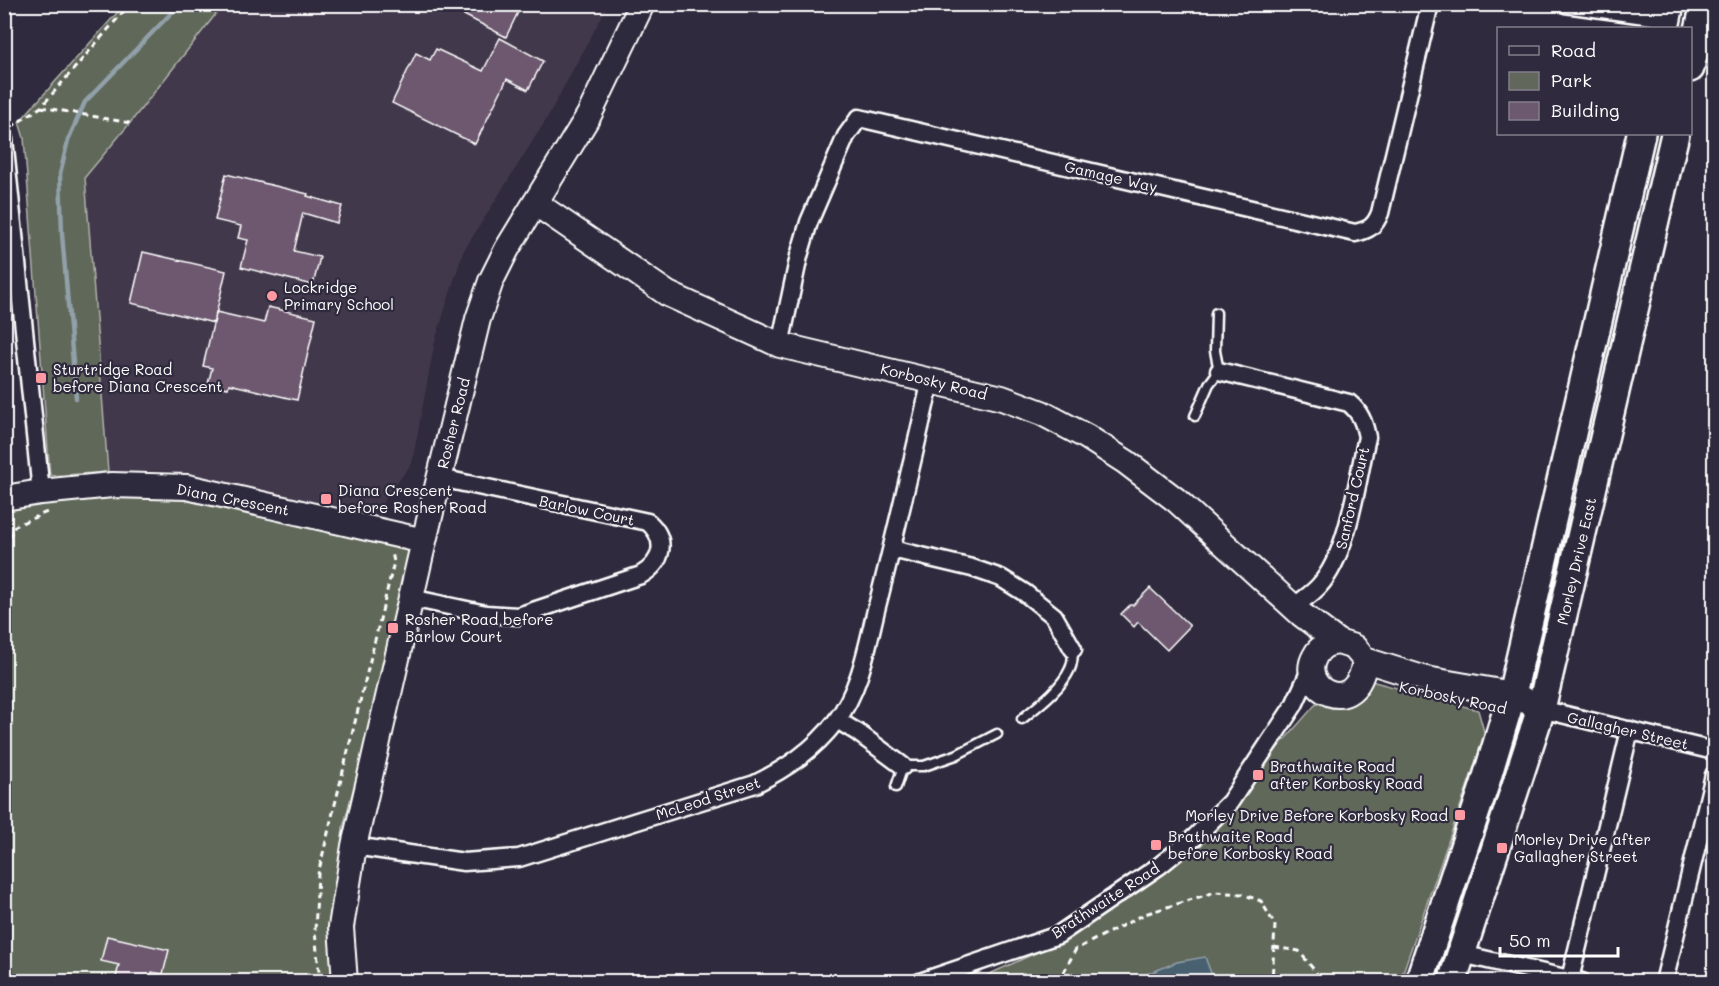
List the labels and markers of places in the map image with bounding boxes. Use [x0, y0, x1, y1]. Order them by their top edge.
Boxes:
place label: Lockridge Primary School [284, 277, 394, 314]
marker: Lockridge Primary School [265, 289, 279, 303]
place label: Sturtridge Road before Diana Crescent [53, 359, 223, 396]
marker: Sturtridge Road before Diana Crescent [34, 371, 48, 385]
place label: Diana Crescent before Rosher Road [338, 480, 486, 517]
marker: Diana Crescent before Rosher Road [319, 492, 333, 506]
place label: Rosher Road before Barlow Court [405, 609, 553, 646]
marker: Rosher Road before Barlow Court [386, 621, 400, 635]
place label: Brathwaite Road after Korbosky Road [1270, 756, 1423, 793]
marker: Brathwaite Road after Korbosky Road [1251, 768, 1265, 782]
place label: Morley Drive Before Korbosky Road [1185, 805, 1448, 825]
marker: Morley Drive Before Korbosky Road [1453, 808, 1467, 822]
place label: Brathwaite Road before Korbosky Road [1168, 826, 1332, 863]
place label: Morley Drive after Gallagher Street [1514, 829, 1651, 866]
marker: Brathwaite Road before Korbosky Road [1149, 838, 1163, 852]
marker: Morley Drive after Gallagher Street [1495, 841, 1509, 855]

